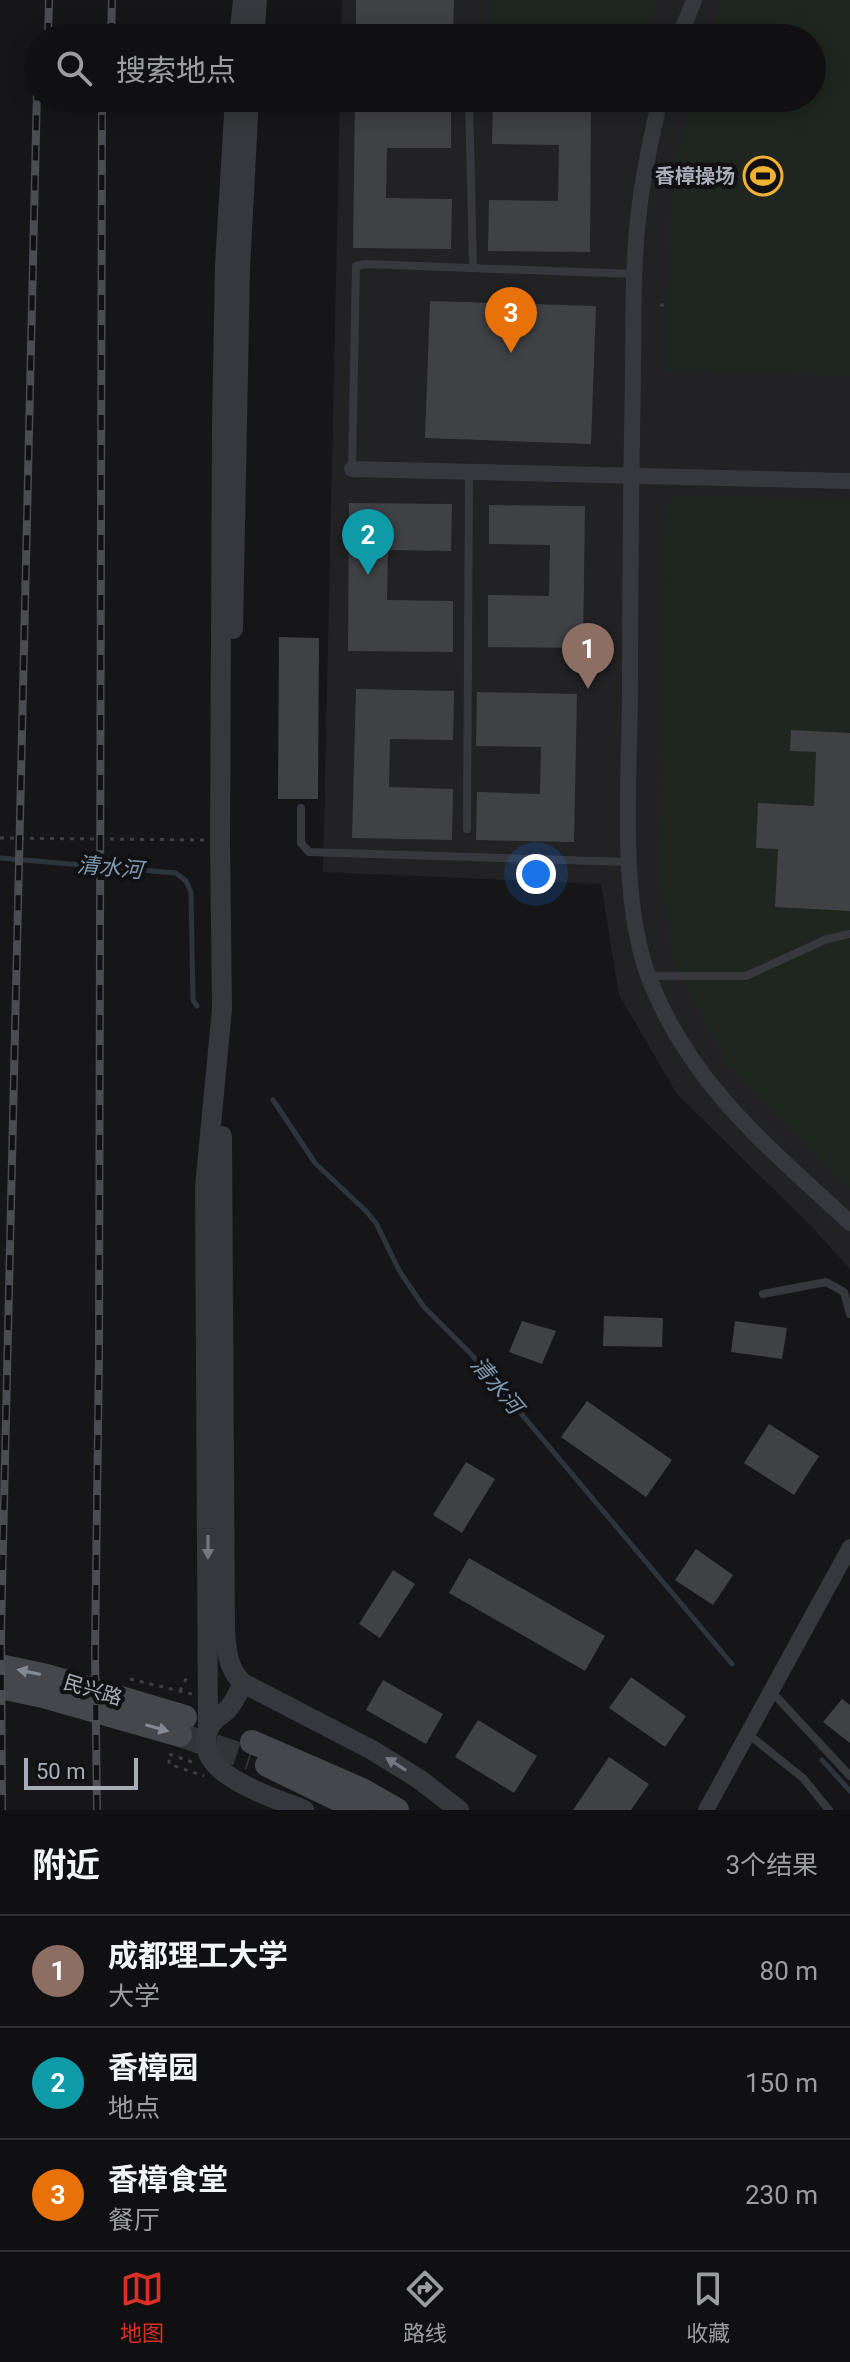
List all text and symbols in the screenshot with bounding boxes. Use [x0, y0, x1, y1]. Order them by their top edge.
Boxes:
search box [24, 24, 826, 112]
icon: search [52, 46, 96, 90]
text: 搜索地点 [116, 53, 236, 88]
sports icon: 香樟操场 [742, 155, 784, 197]
place label: 香樟操场 [655, 164, 735, 188]
pin: 3 [485, 287, 537, 353]
pin: 2 [342, 509, 394, 575]
pin: 1 [562, 623, 614, 689]
water label: 清水河 [76, 852, 148, 883]
your location [516, 854, 556, 894]
water label: 清水河 [466, 1352, 530, 1422]
one-way arrow [202, 1535, 214, 1560]
one-way arrow [17, 1665, 42, 1678]
street label: 民兴路 [61, 1670, 125, 1710]
one-way arrow [145, 1722, 169, 1735]
scale bar [24, 1754, 138, 1790]
one-way arrow [385, 1758, 407, 1772]
text: 50 m [36, 1759, 85, 1784]
text: 附近 [32, 1845, 100, 1885]
text: 3个结果 [725, 1850, 818, 1880]
text: 成都理工大学 [108, 1938, 288, 1973]
text: 1 [51, 1956, 65, 1986]
text: 80 m [760, 1956, 818, 1986]
text: 大学 [108, 1981, 160, 2011]
text: 香樟园 [108, 2050, 198, 2085]
text: 2 [51, 2068, 65, 2098]
text: 150 m [745, 2068, 818, 2098]
text: 地点 [108, 2093, 160, 2123]
text: 香樟食堂 [108, 2162, 228, 2197]
text: 3 [51, 2180, 65, 2210]
text: 230 m [745, 2180, 818, 2210]
text: 餐厅 [108, 2205, 160, 2235]
tab: 地图 [120, 2267, 164, 2347]
tab: 路线 [403, 2267, 447, 2347]
tab: 收藏 [686, 2267, 730, 2347]

